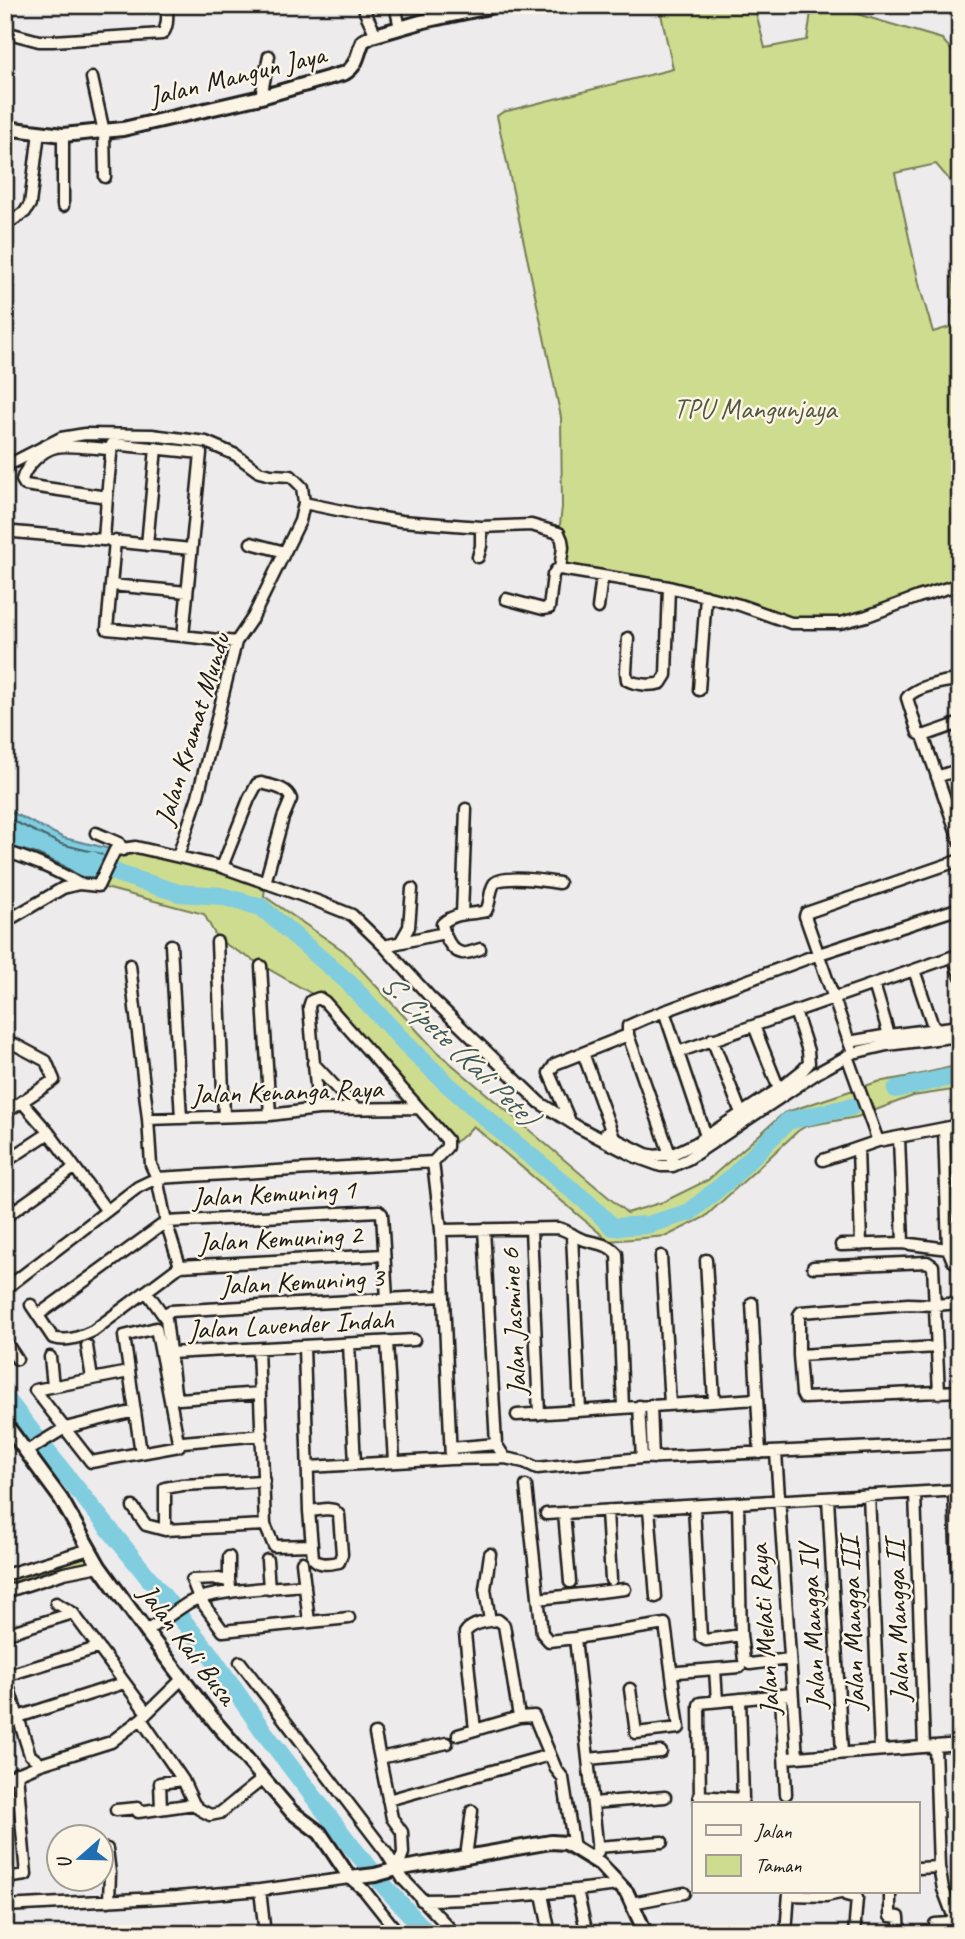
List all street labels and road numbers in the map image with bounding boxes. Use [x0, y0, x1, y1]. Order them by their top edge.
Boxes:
street label: Jalan Mangun Jaya [143, 36, 331, 114]
street label: Jalan Kramat Mundu [146, 627, 238, 831]
street label: Jalan Kenanga Raya [189, 1070, 385, 1112]
street label: Jalan Kemuning 1 [189, 1171, 358, 1215]
street label: Jalan Kemuning 2 [195, 1216, 365, 1260]
street label: Jalan Jasmine 6 [492, 1246, 534, 1399]
street label: Jalan Kemuning 3 [217, 1259, 387, 1303]
street label: Jalan Lavender Indah [185, 1301, 395, 1347]
street label: Jalan Mangga III [831, 1531, 873, 1713]
street label: Jalan Mangga II [876, 1534, 917, 1705]
street label: Jalan Mangga IV [790, 1539, 834, 1712]
street label: Jalan Melati Raya [740, 1542, 788, 1719]
street label: Jalan Kali Busa [130, 1575, 246, 1714]

